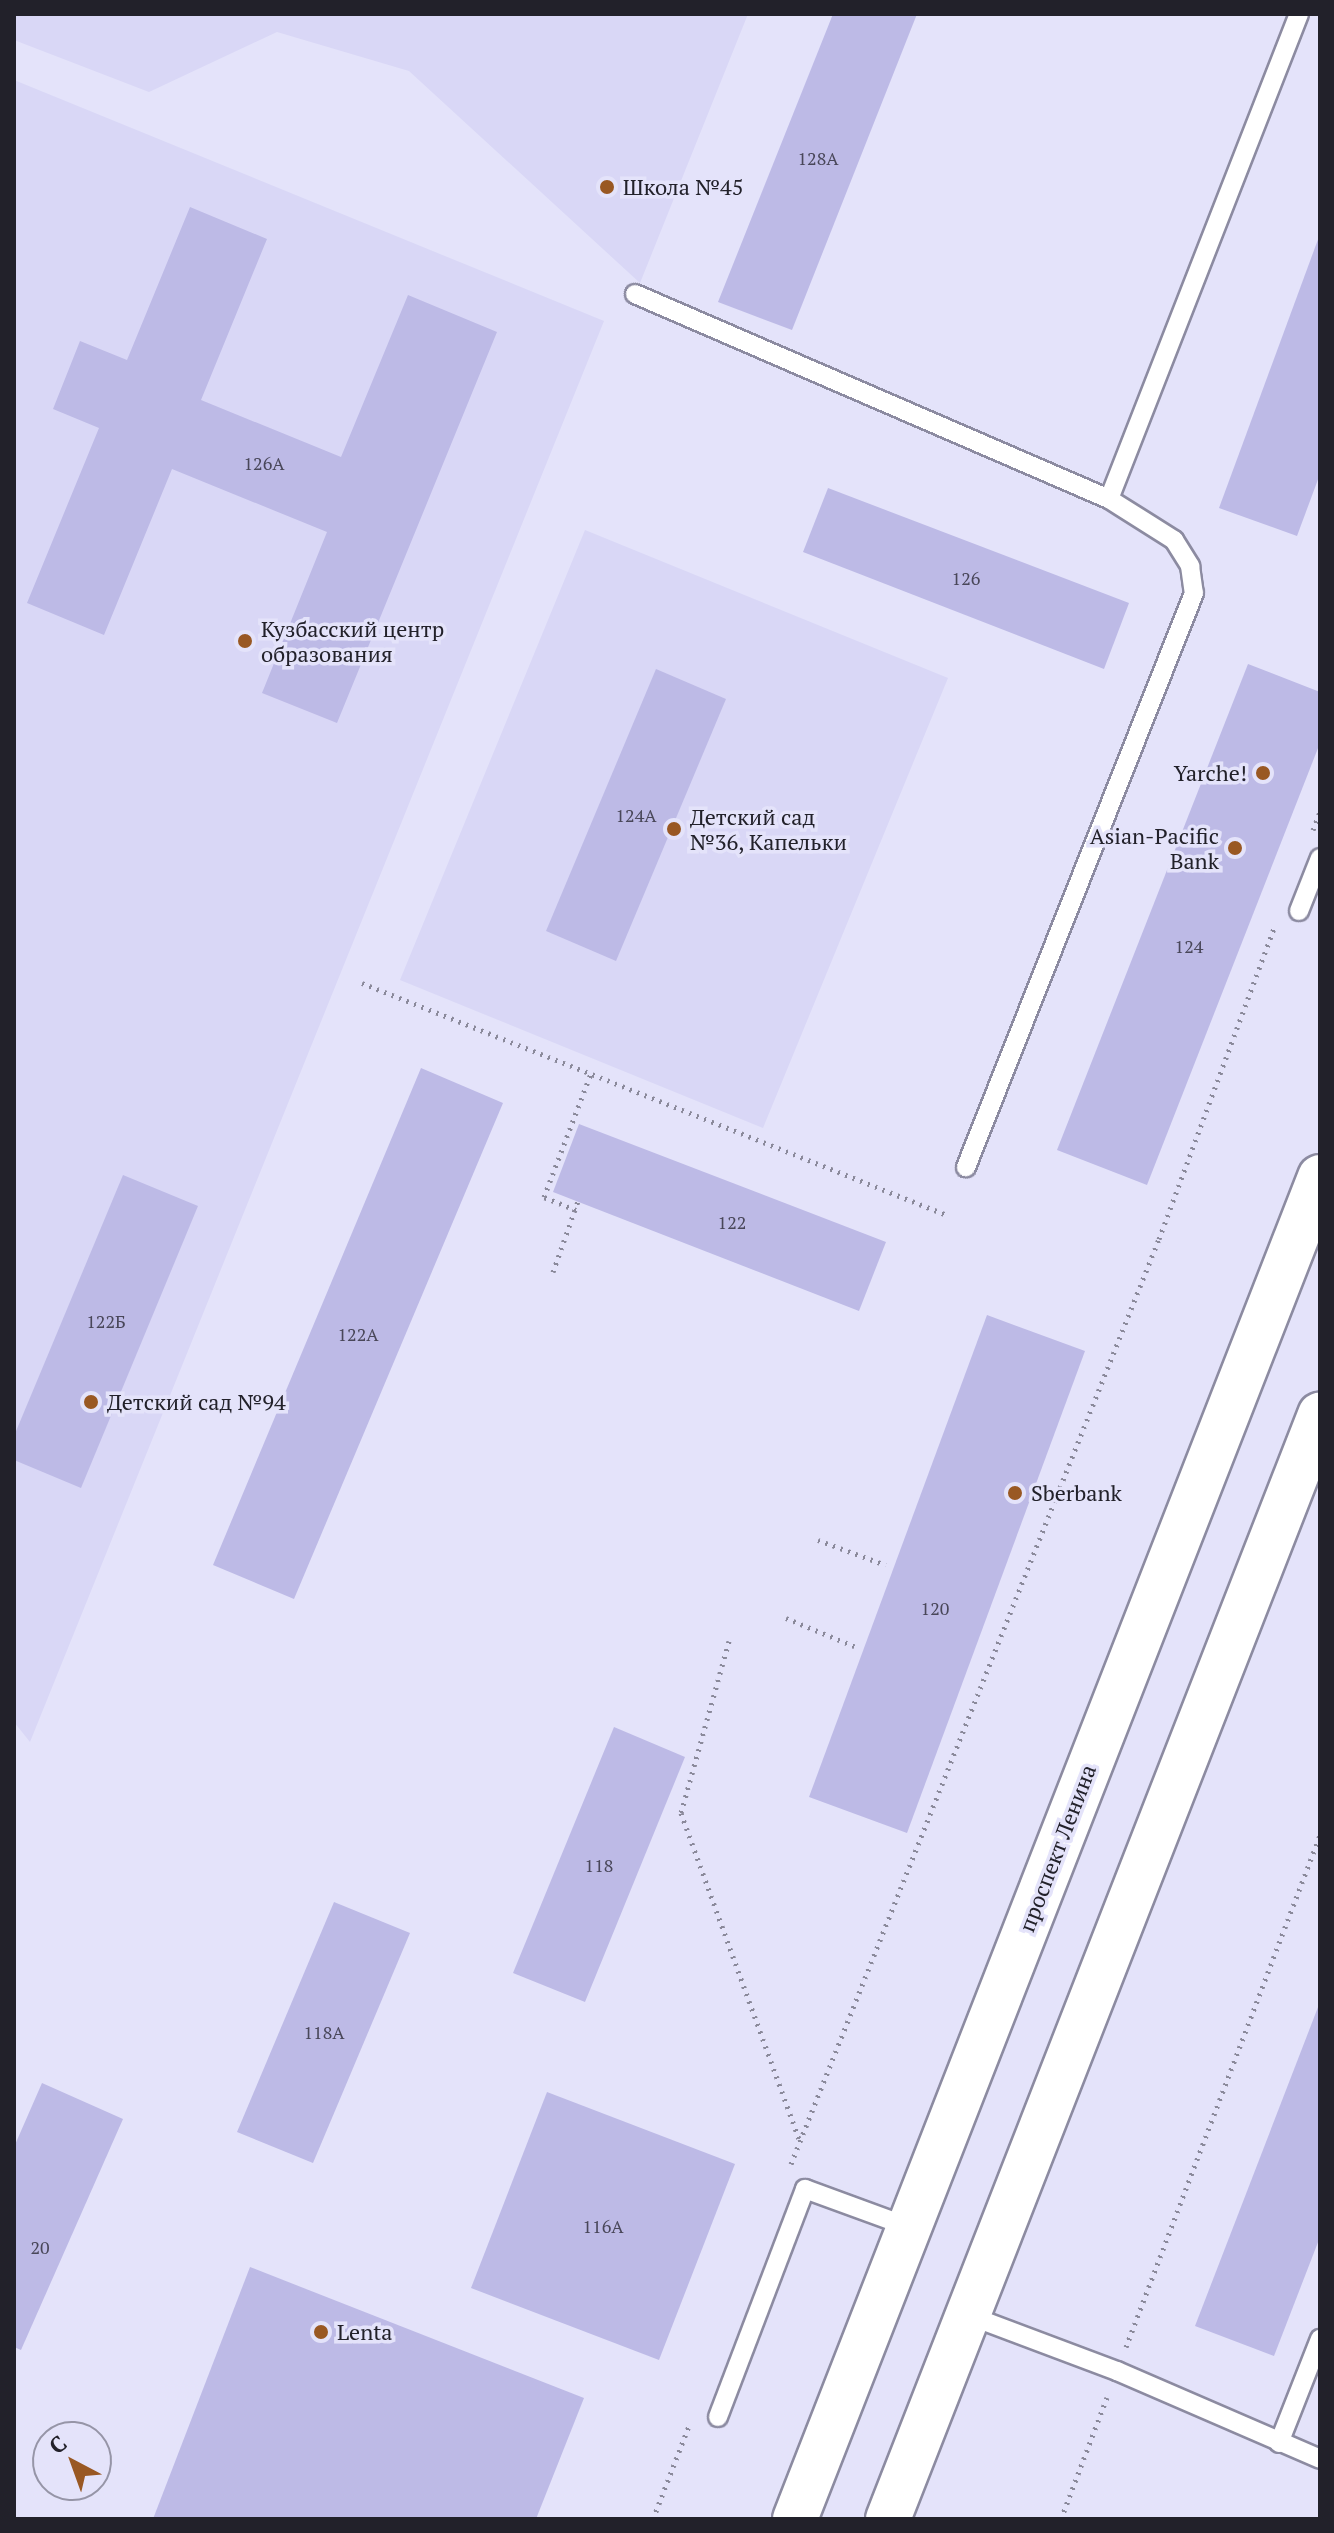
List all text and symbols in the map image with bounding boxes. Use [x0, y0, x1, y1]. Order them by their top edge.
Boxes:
house number: 128А [797, 147, 839, 169]
place label: Школа №45 [623, 174, 743, 200]
marker: Школа №45 [598, 178, 616, 196]
house number: 126А [243, 452, 285, 474]
house number: 126 [952, 567, 980, 589]
place label: Кузбасский центр образования [261, 615, 444, 666]
marker: Кузбасский центр образования [236, 632, 254, 650]
place label: Yarche! [1174, 760, 1247, 786]
marker: Yarche! [1254, 764, 1272, 782]
place label: Детский сад №36, Капельки [690, 803, 848, 854]
house number: 124А [615, 804, 657, 826]
marker: Детский сад №36, Капельки [665, 820, 683, 838]
place label: Asian-Pacific Bank [1090, 822, 1219, 874]
marker: Asian-Pacific Bank [1226, 839, 1244, 857]
house number: 124 [1175, 935, 1203, 957]
house number: 122 [718, 1211, 746, 1233]
house number: 122Б [86, 1310, 126, 1332]
house number: 122А [337, 1323, 379, 1345]
place label: Детский сад №94 [107, 1389, 286, 1415]
marker: Детский сад №94 [82, 1393, 100, 1411]
place label: Sberbank [1031, 1480, 1122, 1506]
marker: Sberbank [1006, 1484, 1024, 1502]
house number: 120 [921, 1597, 949, 1619]
street label: проспект Ленина [1013, 1760, 1101, 1936]
house number: 118 [585, 1854, 613, 1876]
house number: 118А [303, 2021, 345, 2043]
house number: 116А [582, 2215, 624, 2237]
house number: 20 [30, 2236, 50, 2258]
place label: Lenta [337, 2319, 392, 2345]
marker: Lenta [312, 2323, 330, 2341]
north arrow [32, 2421, 112, 2501]
text: С [42, 2428, 72, 2460]

